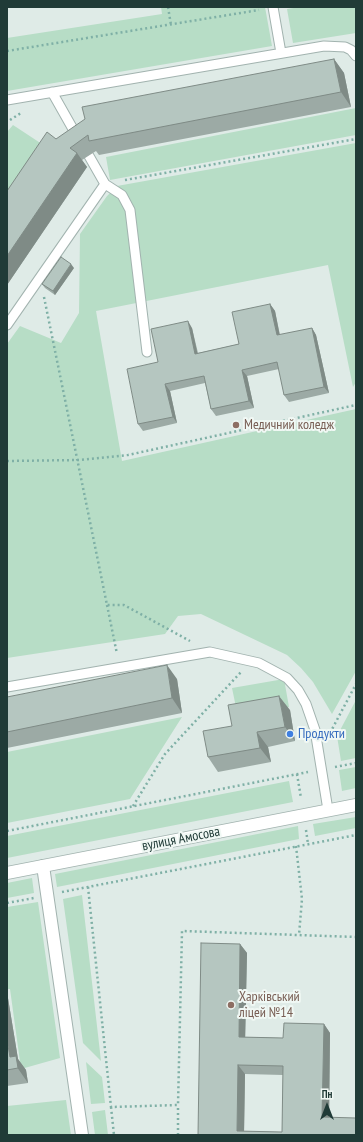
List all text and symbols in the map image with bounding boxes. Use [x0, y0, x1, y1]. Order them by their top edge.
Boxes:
place label: Медичний коледж [244, 417, 334, 433]
marker: Медичний коледж [231, 420, 241, 430]
place label: Продукти [298, 726, 345, 742]
marker: Продукти [285, 729, 295, 739]
street label: вулиця Амосова [141, 823, 221, 855]
place label: Харківський ліцей №14 [239, 989, 300, 1022]
marker: Харківський ліцей №14 [226, 1000, 236, 1010]
north arrow [307, 1086, 347, 1126]
text: Пн [322, 1087, 332, 1101]

